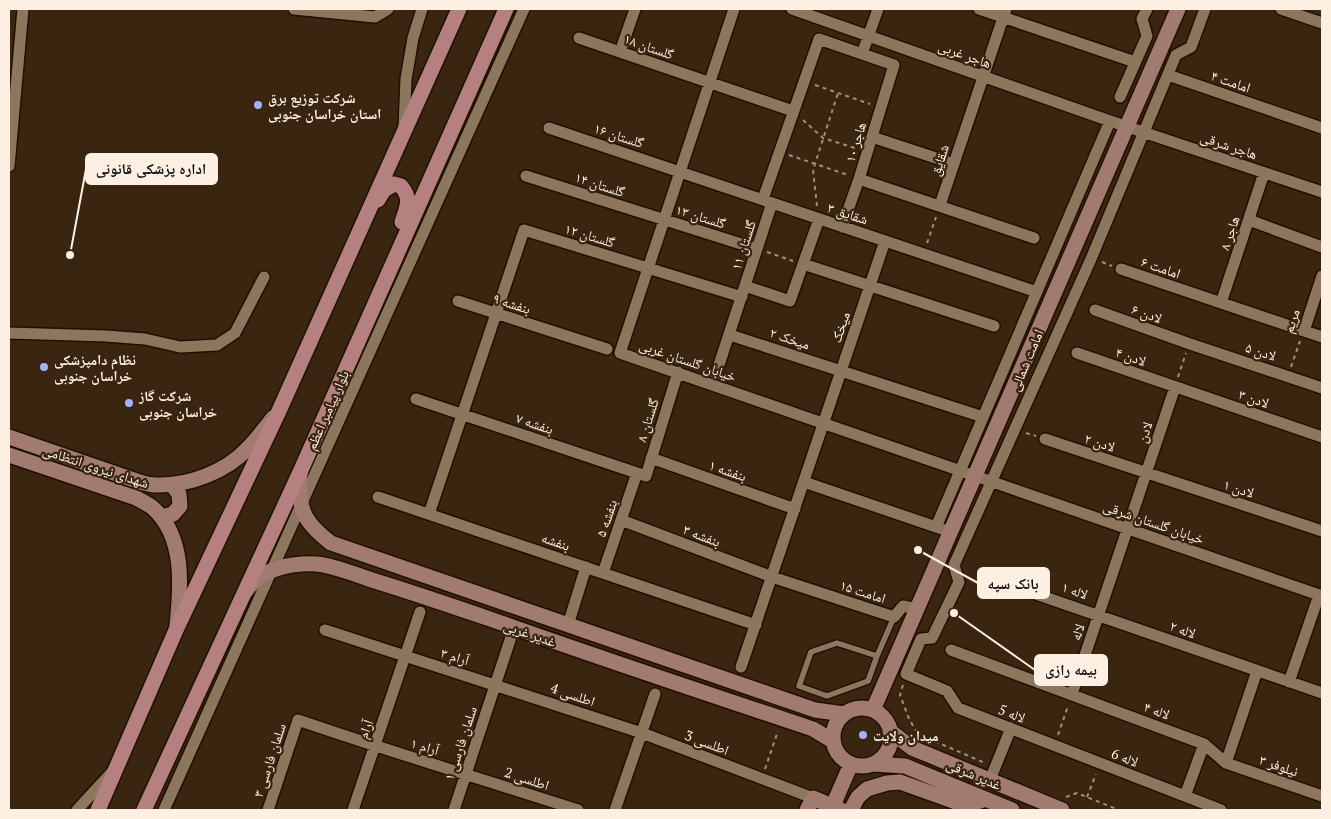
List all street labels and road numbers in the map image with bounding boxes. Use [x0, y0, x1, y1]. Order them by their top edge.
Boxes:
street label: گلستان ۱۸ [622, 29, 677, 63]
street label: هاجر غربی [936, 36, 994, 72]
street label: امامت ۴ [1209, 65, 1253, 97]
street label: گلستان ۱۶ [592, 118, 647, 152]
street label: هاجر ۱۰ [840, 120, 870, 164]
street label: هاجر شرقی [1198, 127, 1260, 163]
street label: شقایق [925, 142, 954, 178]
street label: گلستان ۱۴ [573, 167, 628, 201]
street label: شقایق ۳ [825, 198, 871, 229]
street label: گلستان ۱۳ [674, 199, 728, 233]
street label: هاجر ۸ [1215, 213, 1243, 253]
street label: گلستان ۱۱ [726, 217, 760, 272]
street label: گلستان ۱۲ [563, 218, 617, 252]
street label: امامت ۶ [1139, 251, 1183, 283]
street label: بنفشه ۹ [491, 288, 533, 318]
street label: لادن ۶ [1129, 299, 1165, 327]
street label: مریم [1278, 306, 1305, 336]
street label: میخک [826, 309, 854, 345]
street label: میخک ۲ [767, 323, 813, 353]
street label: امامت شمالی [1004, 326, 1048, 394]
street label: خیابان گلستان غربی [637, 335, 739, 386]
street label: لادن ۵ [1243, 337, 1279, 365]
street label: لادن ۴ [1113, 342, 1149, 370]
street label: بلوار پیامبر اعظم [301, 367, 354, 453]
street label: لادن ۳ [1236, 384, 1272, 412]
street label: گلستان ۸ [631, 396, 663, 444]
street label: بنفشه ۷ [514, 408, 557, 438]
street label: لادن [1132, 419, 1156, 445]
street label: لادن ۲ [1082, 428, 1118, 456]
street label: شهدای نیروی انتظامی [41, 440, 151, 492]
street label: بنفشه ۱ [707, 455, 750, 485]
street label: لادن ۱ [1221, 474, 1257, 502]
street label: بنفشه ۵ [591, 496, 621, 539]
street label: خیابان گلستان شرقی [1101, 496, 1207, 548]
street label: بنفشه ۳ [681, 519, 724, 551]
street label: بنفشه [539, 527, 573, 555]
street label: امامت ۱۵ [838, 575, 888, 607]
street label: لاله ۱ [1059, 577, 1091, 603]
street label: غدیر غربی [501, 615, 559, 651]
street label: لاله ۲ [1167, 616, 1199, 642]
street label: لاله [1065, 621, 1089, 643]
street label: آرام ۳ [438, 643, 472, 670]
street label: اطلسی 4 [548, 678, 598, 710]
street label: لاله ۴ [1141, 697, 1173, 723]
street label: لاله 5 [996, 699, 1028, 727]
street label: سلمان فارسی ۱ [439, 703, 481, 783]
street label: آرام [353, 717, 378, 741]
street label: سلمان فارسی ۳ [248, 720, 290, 800]
street label: اطلسی 3 [682, 725, 732, 759]
street label: آرام ۱ [408, 733, 442, 760]
street label: لاله 6 [1109, 743, 1141, 771]
street label: نیلوفر ۳ [1257, 749, 1301, 781]
street label: غدیر شرقی [944, 754, 1004, 794]
street label: اطلسی 2 [502, 762, 552, 794]

